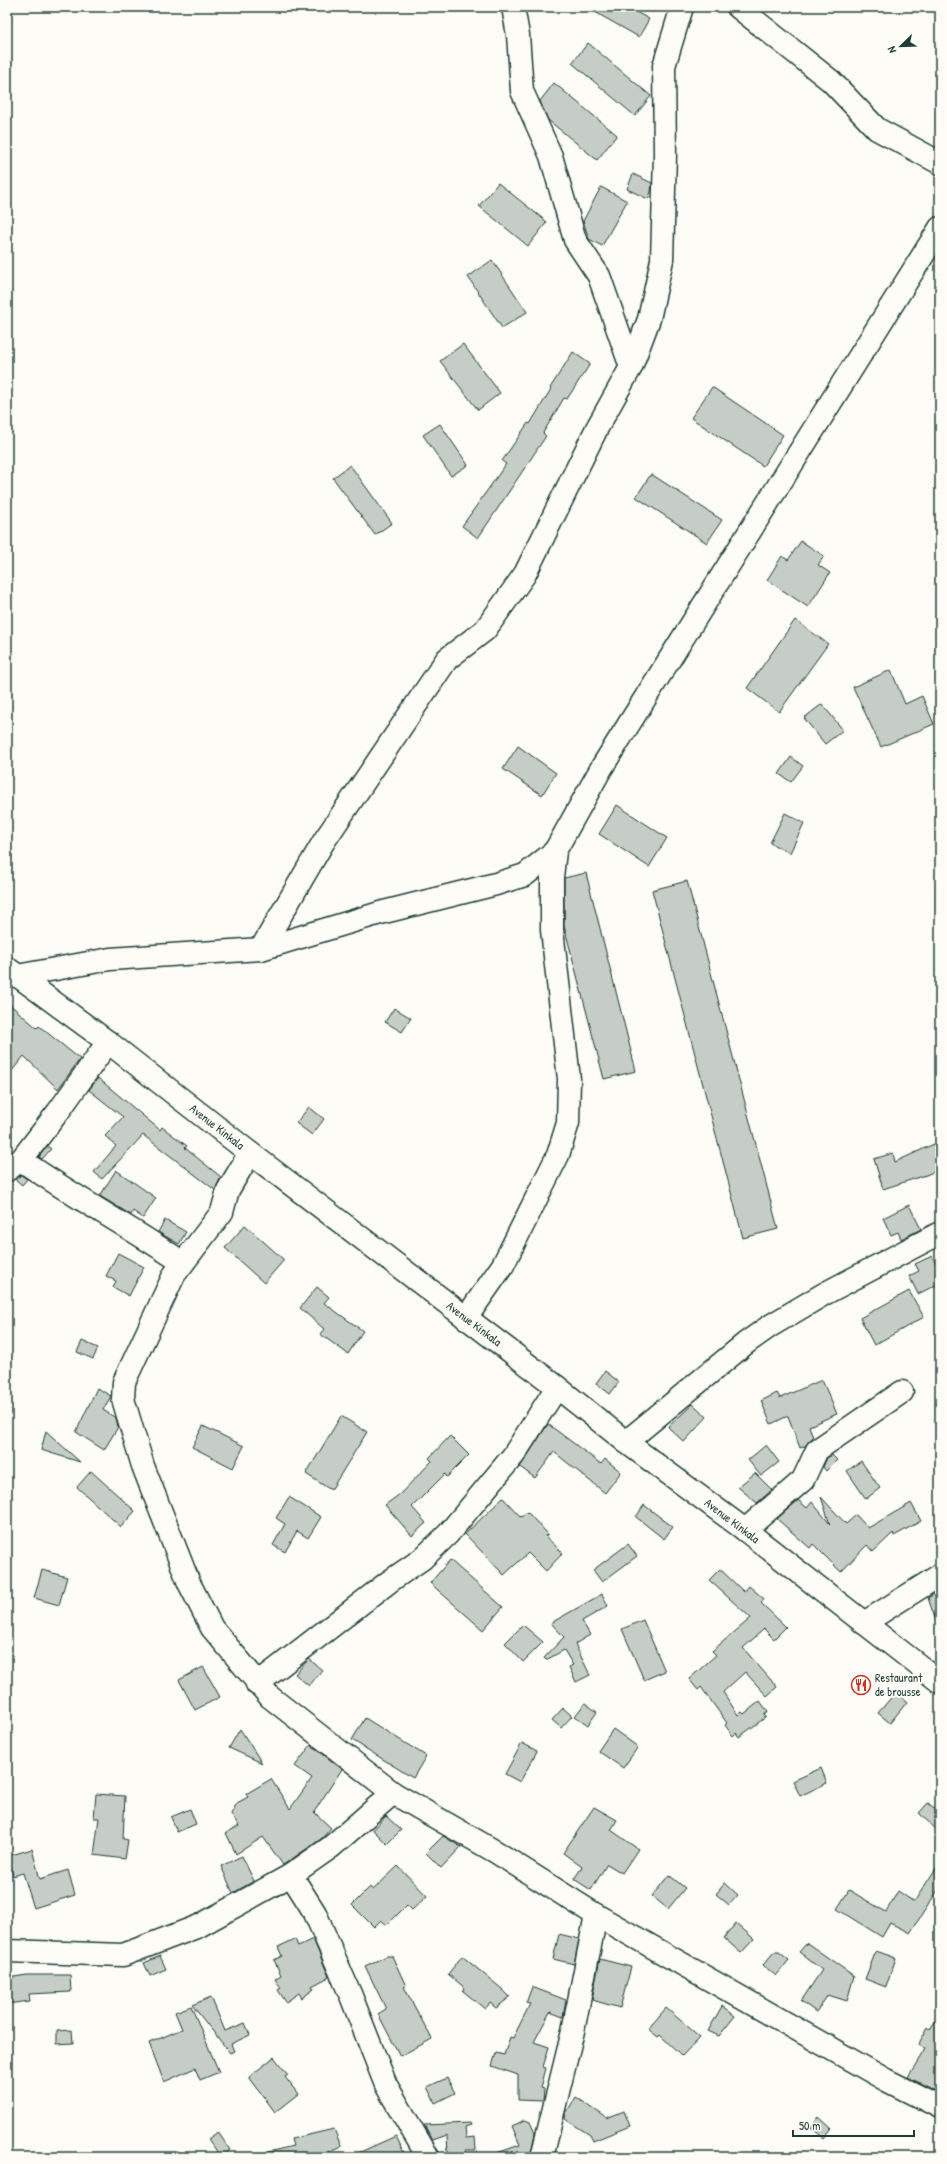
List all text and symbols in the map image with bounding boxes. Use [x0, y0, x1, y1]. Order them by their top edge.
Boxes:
north arrow [881, 26, 921, 66]
text: N [884, 44, 899, 55]
street label: Avenue Kinkala [186, 1100, 248, 1154]
street label: Avenue Kinkala [443, 1297, 506, 1350]
street label: Avenue Kinkala [701, 1494, 764, 1547]
place label: Restaurant de brousse [875, 1669, 923, 1700]
restaurant icon: Restaurant de brousse [850, 1674, 872, 1696]
scale bar [793, 2112, 914, 2138]
text: 50 m [799, 2117, 820, 2134]

